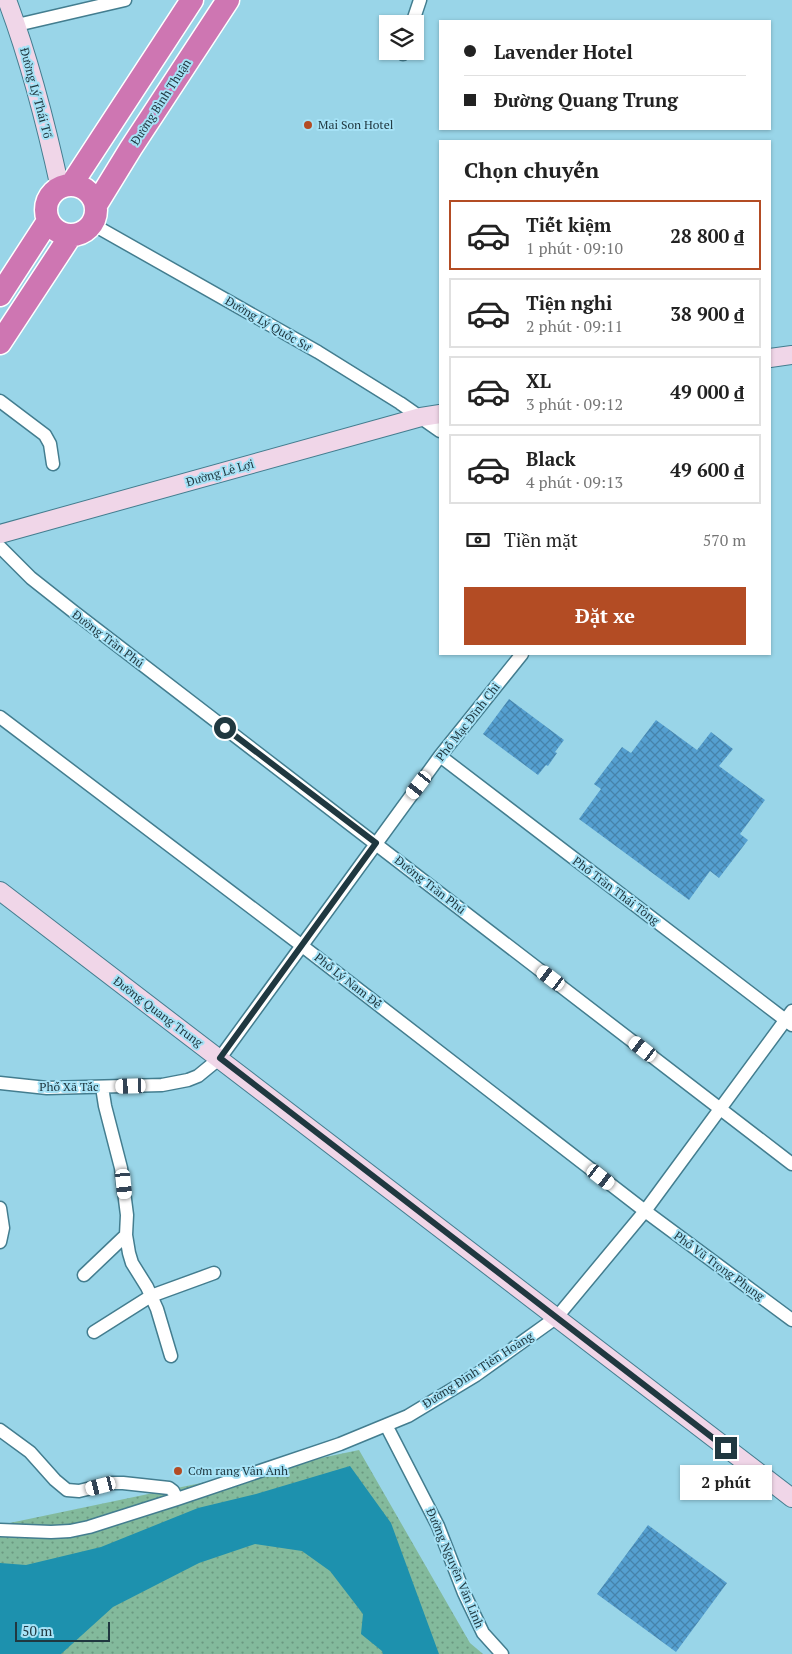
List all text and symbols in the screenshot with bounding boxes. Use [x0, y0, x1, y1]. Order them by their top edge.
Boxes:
map controls [379, 15, 424, 60]
button: layers [379, 15, 424, 60]
text: Lavender Hotel [494, 39, 633, 64]
street label: Đường Lý Thái Tổ [17, 46, 56, 140]
street label: Đường Bình Thuận [127, 56, 194, 148]
text: Đường Quang Trung [494, 87, 678, 112]
place label: Mai Son Hotel [318, 117, 394, 132]
marker: Mai Son Hotel [302, 119, 314, 131]
text: Chọn chuyến [464, 155, 599, 184]
text: Tiết kiệm [526, 212, 611, 237]
icon: car [466, 213, 511, 258]
text: 28 800 ₫ [670, 223, 744, 248]
text: 1 phút · 09:10 [526, 237, 623, 259]
text: Tiện nghi [526, 290, 612, 315]
icon: car [466, 291, 511, 336]
street label: Đường Lý Quốc Sư [223, 293, 314, 354]
text: 38 900 ₫ [670, 301, 744, 326]
text: 2 phút · 09:11 [526, 315, 623, 337]
text: XL [526, 368, 551, 393]
icon: car [466, 369, 511, 414]
text: 49 000 ₫ [670, 379, 744, 404]
text: 3 phút · 09:12 [526, 393, 623, 415]
text: Black [526, 446, 576, 471]
icon: car [466, 447, 511, 492]
street label: Đường Lê Lợi [184, 456, 256, 489]
text: 49 600 ₫ [670, 457, 744, 482]
text: 4 phút · 09:13 [526, 471, 623, 493]
icon: cash [464, 526, 492, 554]
text: Tiền mặt [504, 527, 578, 552]
text: 570 m [703, 529, 746, 551]
button: Đặt xe [464, 587, 746, 645]
street label: Đường Trần Phú [70, 607, 147, 670]
street label: Phố Mạc Đĩnh Chi [432, 679, 503, 764]
route start [214, 717, 236, 739]
car [403, 769, 434, 801]
street label: Đường Trần Phú [392, 852, 469, 917]
street label: Phố Trần Thái Tông [570, 853, 663, 928]
street label: Phố Lý Nam Đế [312, 950, 385, 1012]
car [534, 963, 567, 993]
street label: Đường Quang Trung [111, 973, 206, 1050]
car [626, 1034, 659, 1064]
car [115, 1078, 146, 1094]
street label: Phố Xã Tắc [39, 1079, 99, 1094]
car [584, 1162, 617, 1192]
car [114, 1168, 133, 1200]
street label: Phố Vũ Trọng Phụng [671, 1228, 768, 1304]
street label: Đường Đinh Tiên Hoàng [420, 1328, 536, 1411]
route end [715, 1437, 737, 1459]
place label: Cơm rang Vân Anh [188, 1463, 288, 1478]
marker: Cơm rang Vân Anh [172, 1465, 184, 1477]
callout: 2 phút [680, 1466, 772, 1500]
text: 2 phút [701, 1471, 751, 1493]
car [84, 1475, 117, 1497]
street label: Đường Nguyễn Văn Linh [423, 1505, 488, 1630]
scale bar [15, 1619, 110, 1642]
text: 50 m [22, 1621, 52, 1640]

